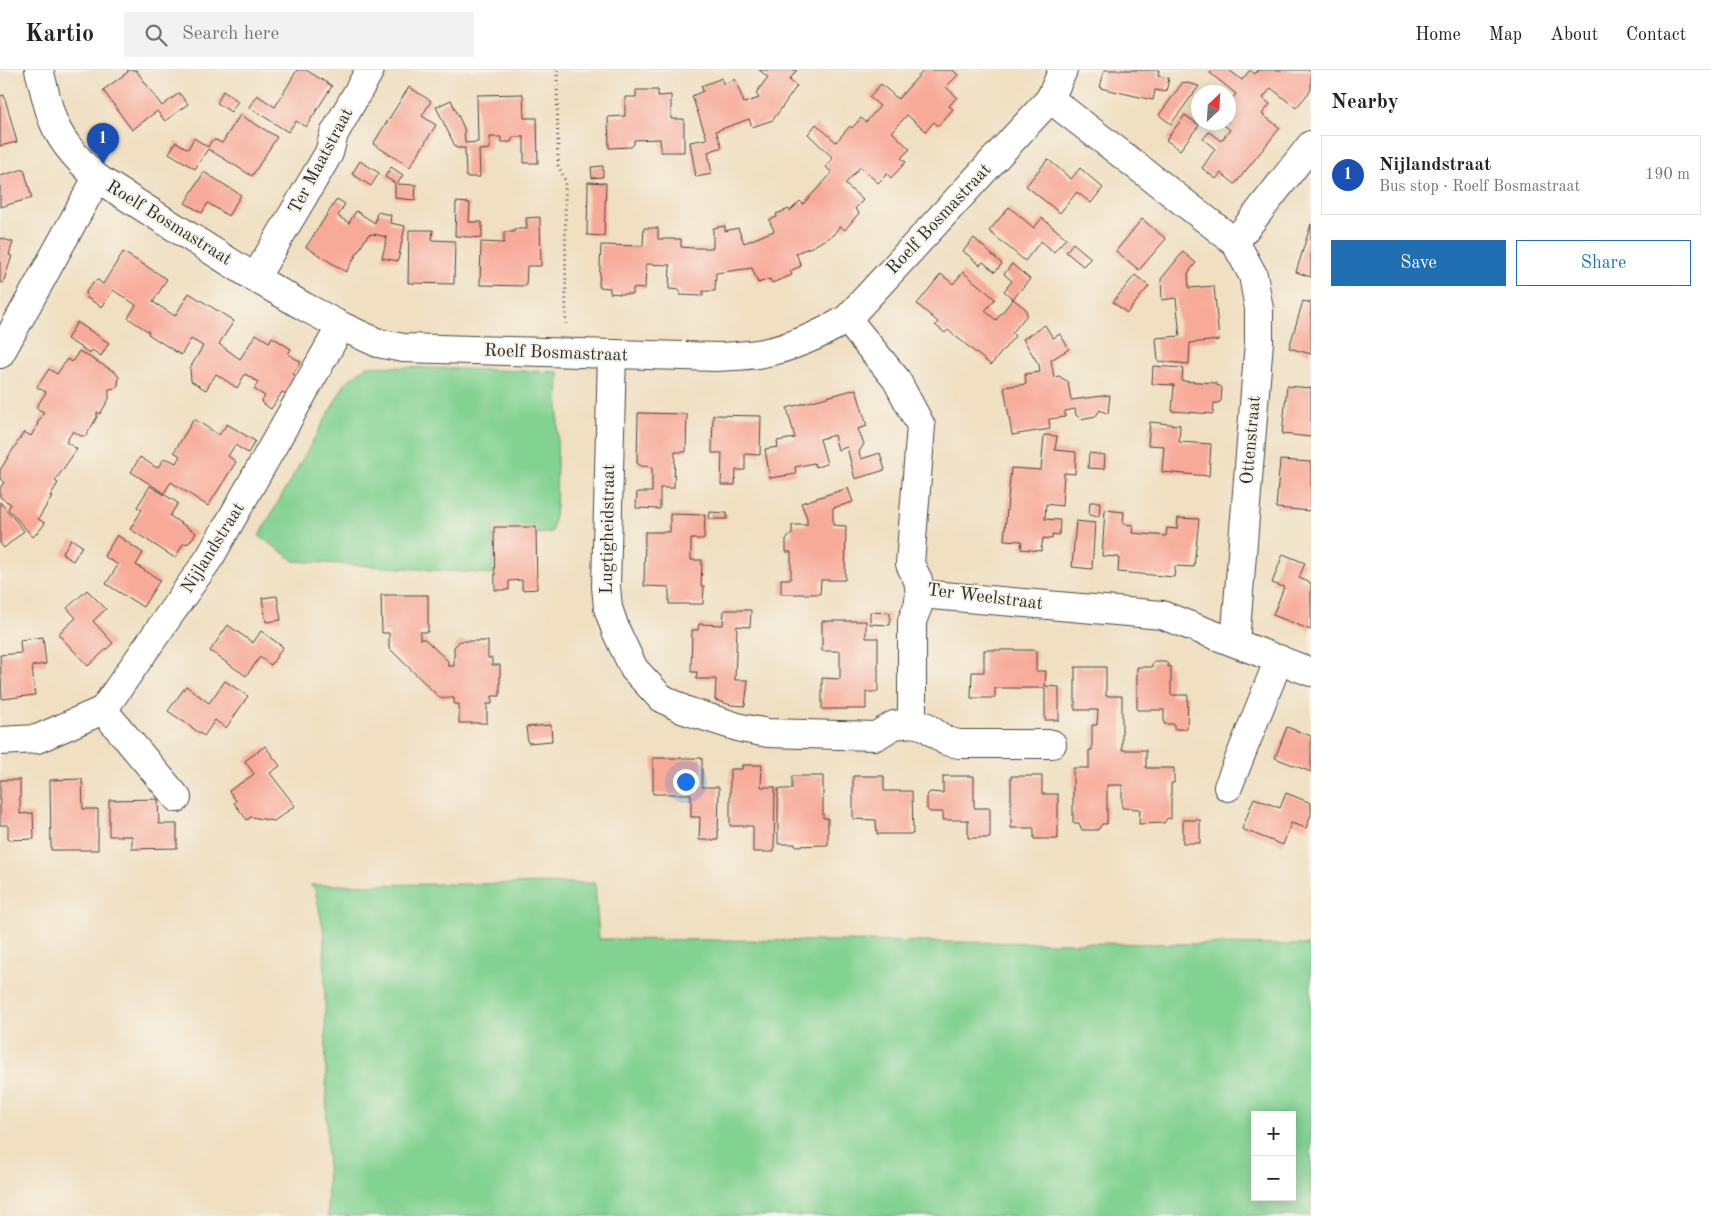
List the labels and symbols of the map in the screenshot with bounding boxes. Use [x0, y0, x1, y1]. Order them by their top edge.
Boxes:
north arrow [1191, 85, 1236, 130]
street label: Ter Maatstraat [286, 105, 356, 217]
pin: 1 [87, 123, 119, 164]
street label: Roelf Bosmastraat [883, 160, 995, 278]
street label: Roelf Bosmastraat [103, 177, 235, 269]
street label: Roelf Bosmastraat [484, 341, 628, 365]
street label: Ottenstraat [1238, 395, 1264, 485]
street label: Lugtigheidstraat [598, 464, 618, 594]
street label: Nijlandstraat [178, 500, 248, 596]
street label: Ter Weelstraat [926, 581, 1044, 613]
your location [673, 769, 699, 795]

